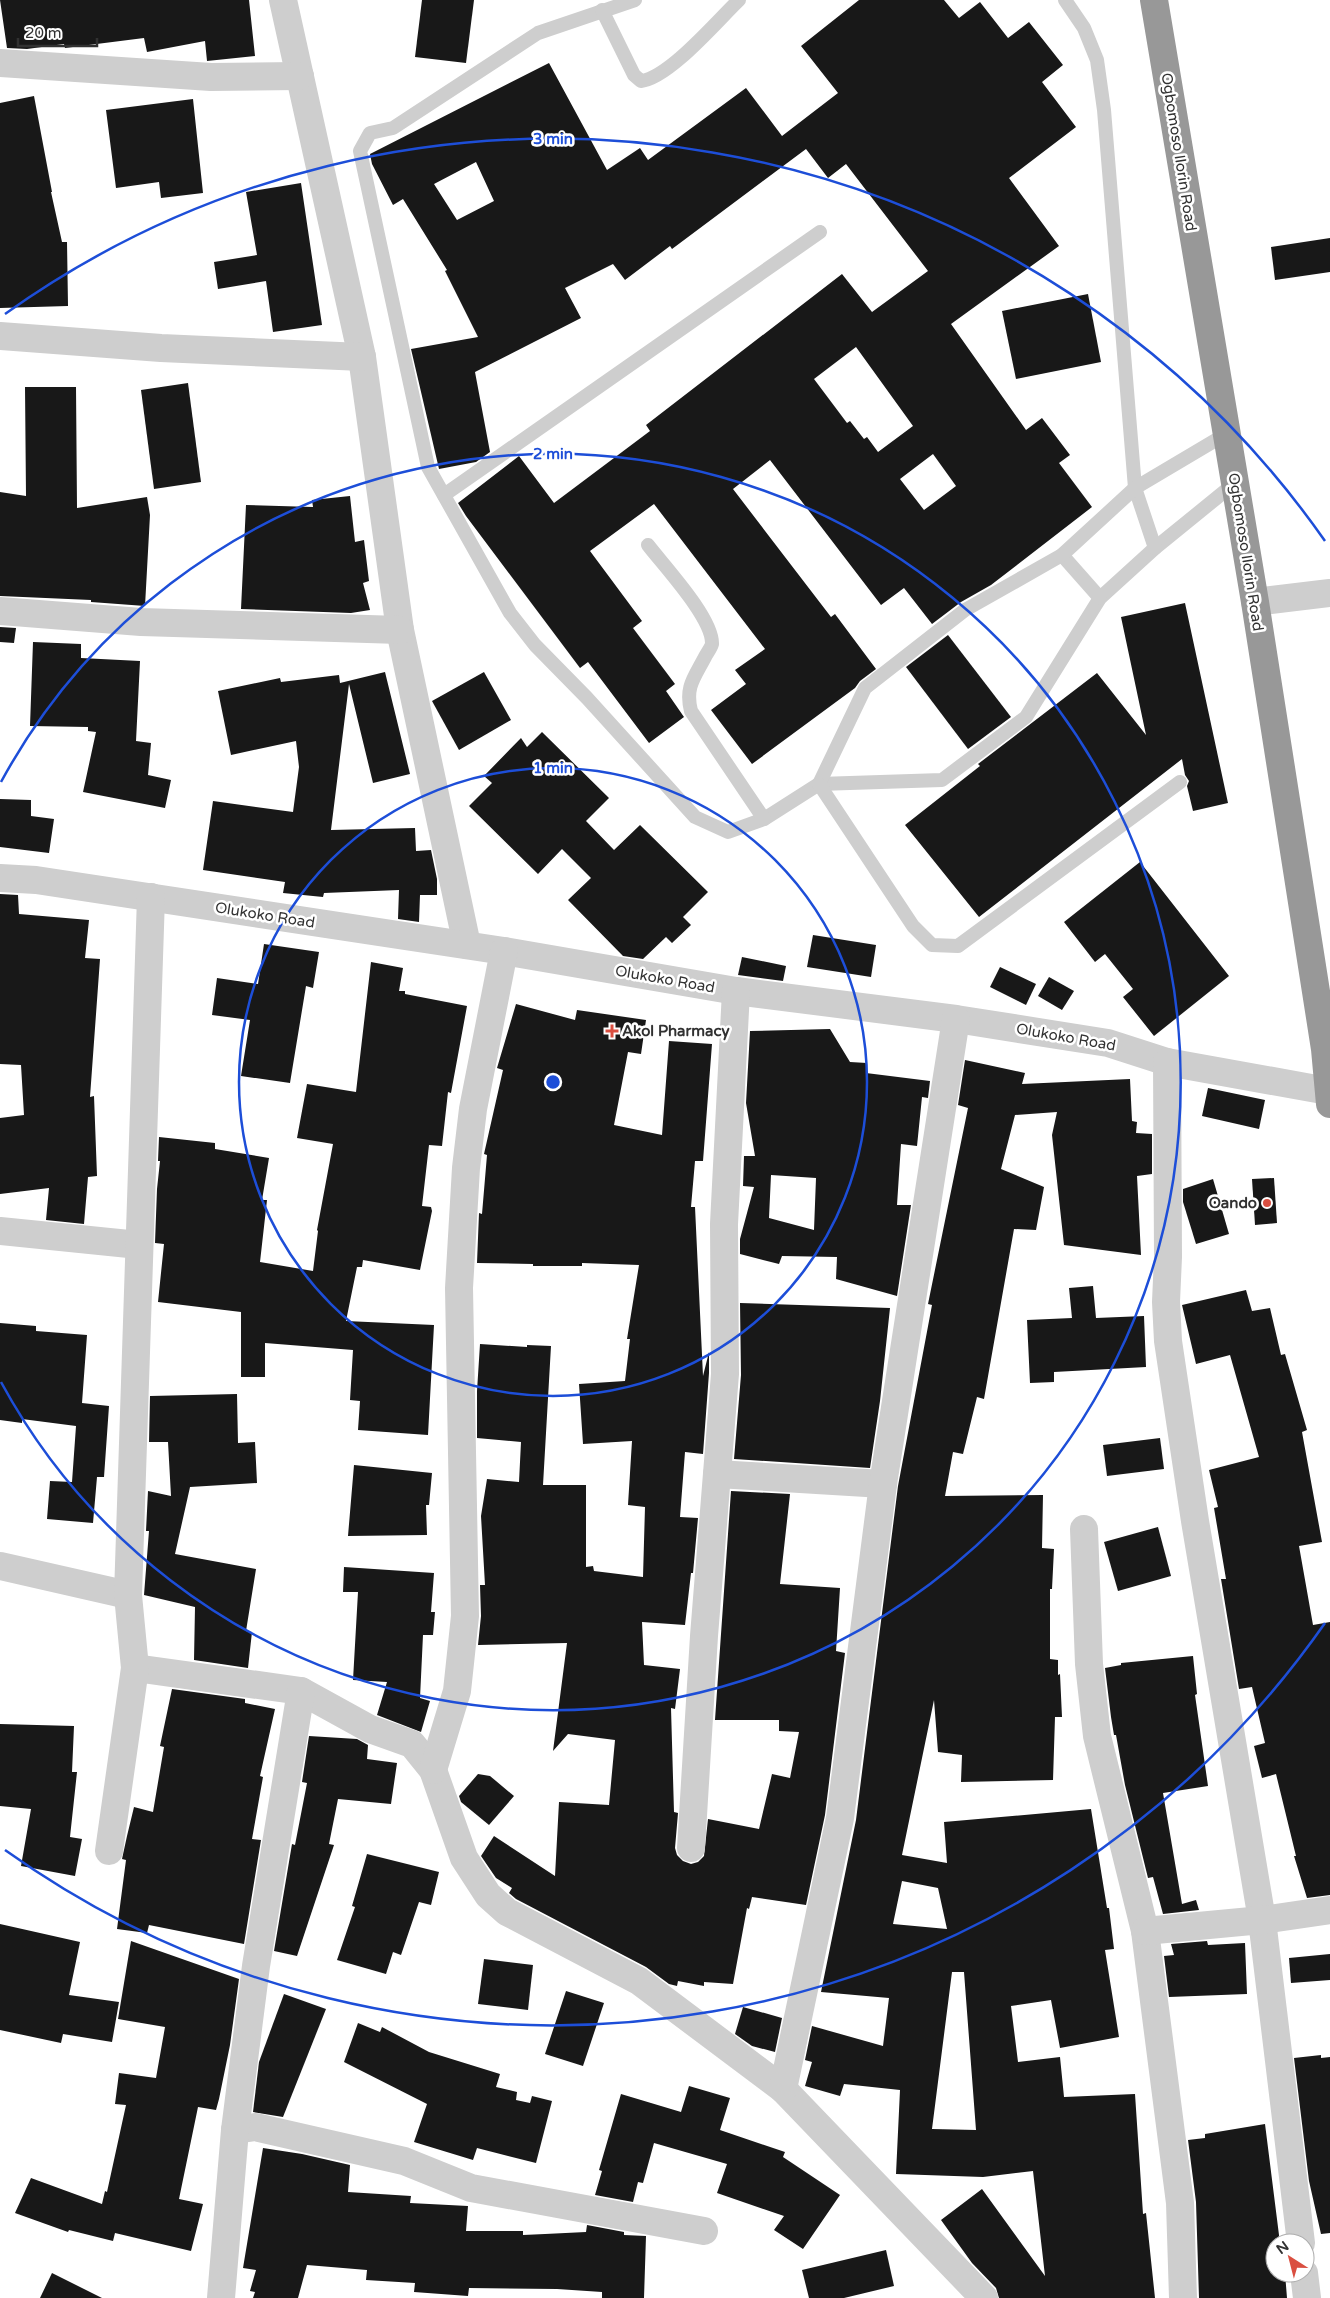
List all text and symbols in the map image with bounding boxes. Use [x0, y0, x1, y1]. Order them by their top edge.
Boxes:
scale bar [18, 15, 96, 47]
text: 20 m [25, 24, 62, 42]
street label: Ogbomoso Ilorin Road [1158, 71, 1200, 233]
text: 3 min [533, 130, 573, 148]
text: 2 min [533, 445, 573, 463]
street label: Ogbomoso Ilorin Road [1225, 471, 1267, 633]
text: 1 min [533, 759, 573, 777]
street label: Olukoko Road [214, 898, 316, 932]
street label: Olukoko Road [614, 961, 716, 997]
street label: Olukoko Road [1015, 1019, 1117, 1055]
place label: Akol Pharmacy [622, 1022, 729, 1041]
marker: Akol Pharmacy [606, 1025, 618, 1037]
centre of rings [544, 1073, 562, 1091]
place label: Oando [1209, 1194, 1257, 1212]
marker: Oando [1261, 1197, 1273, 1209]
north arrow [1265, 2233, 1315, 2283]
text: N [1273, 2238, 1292, 2258]

